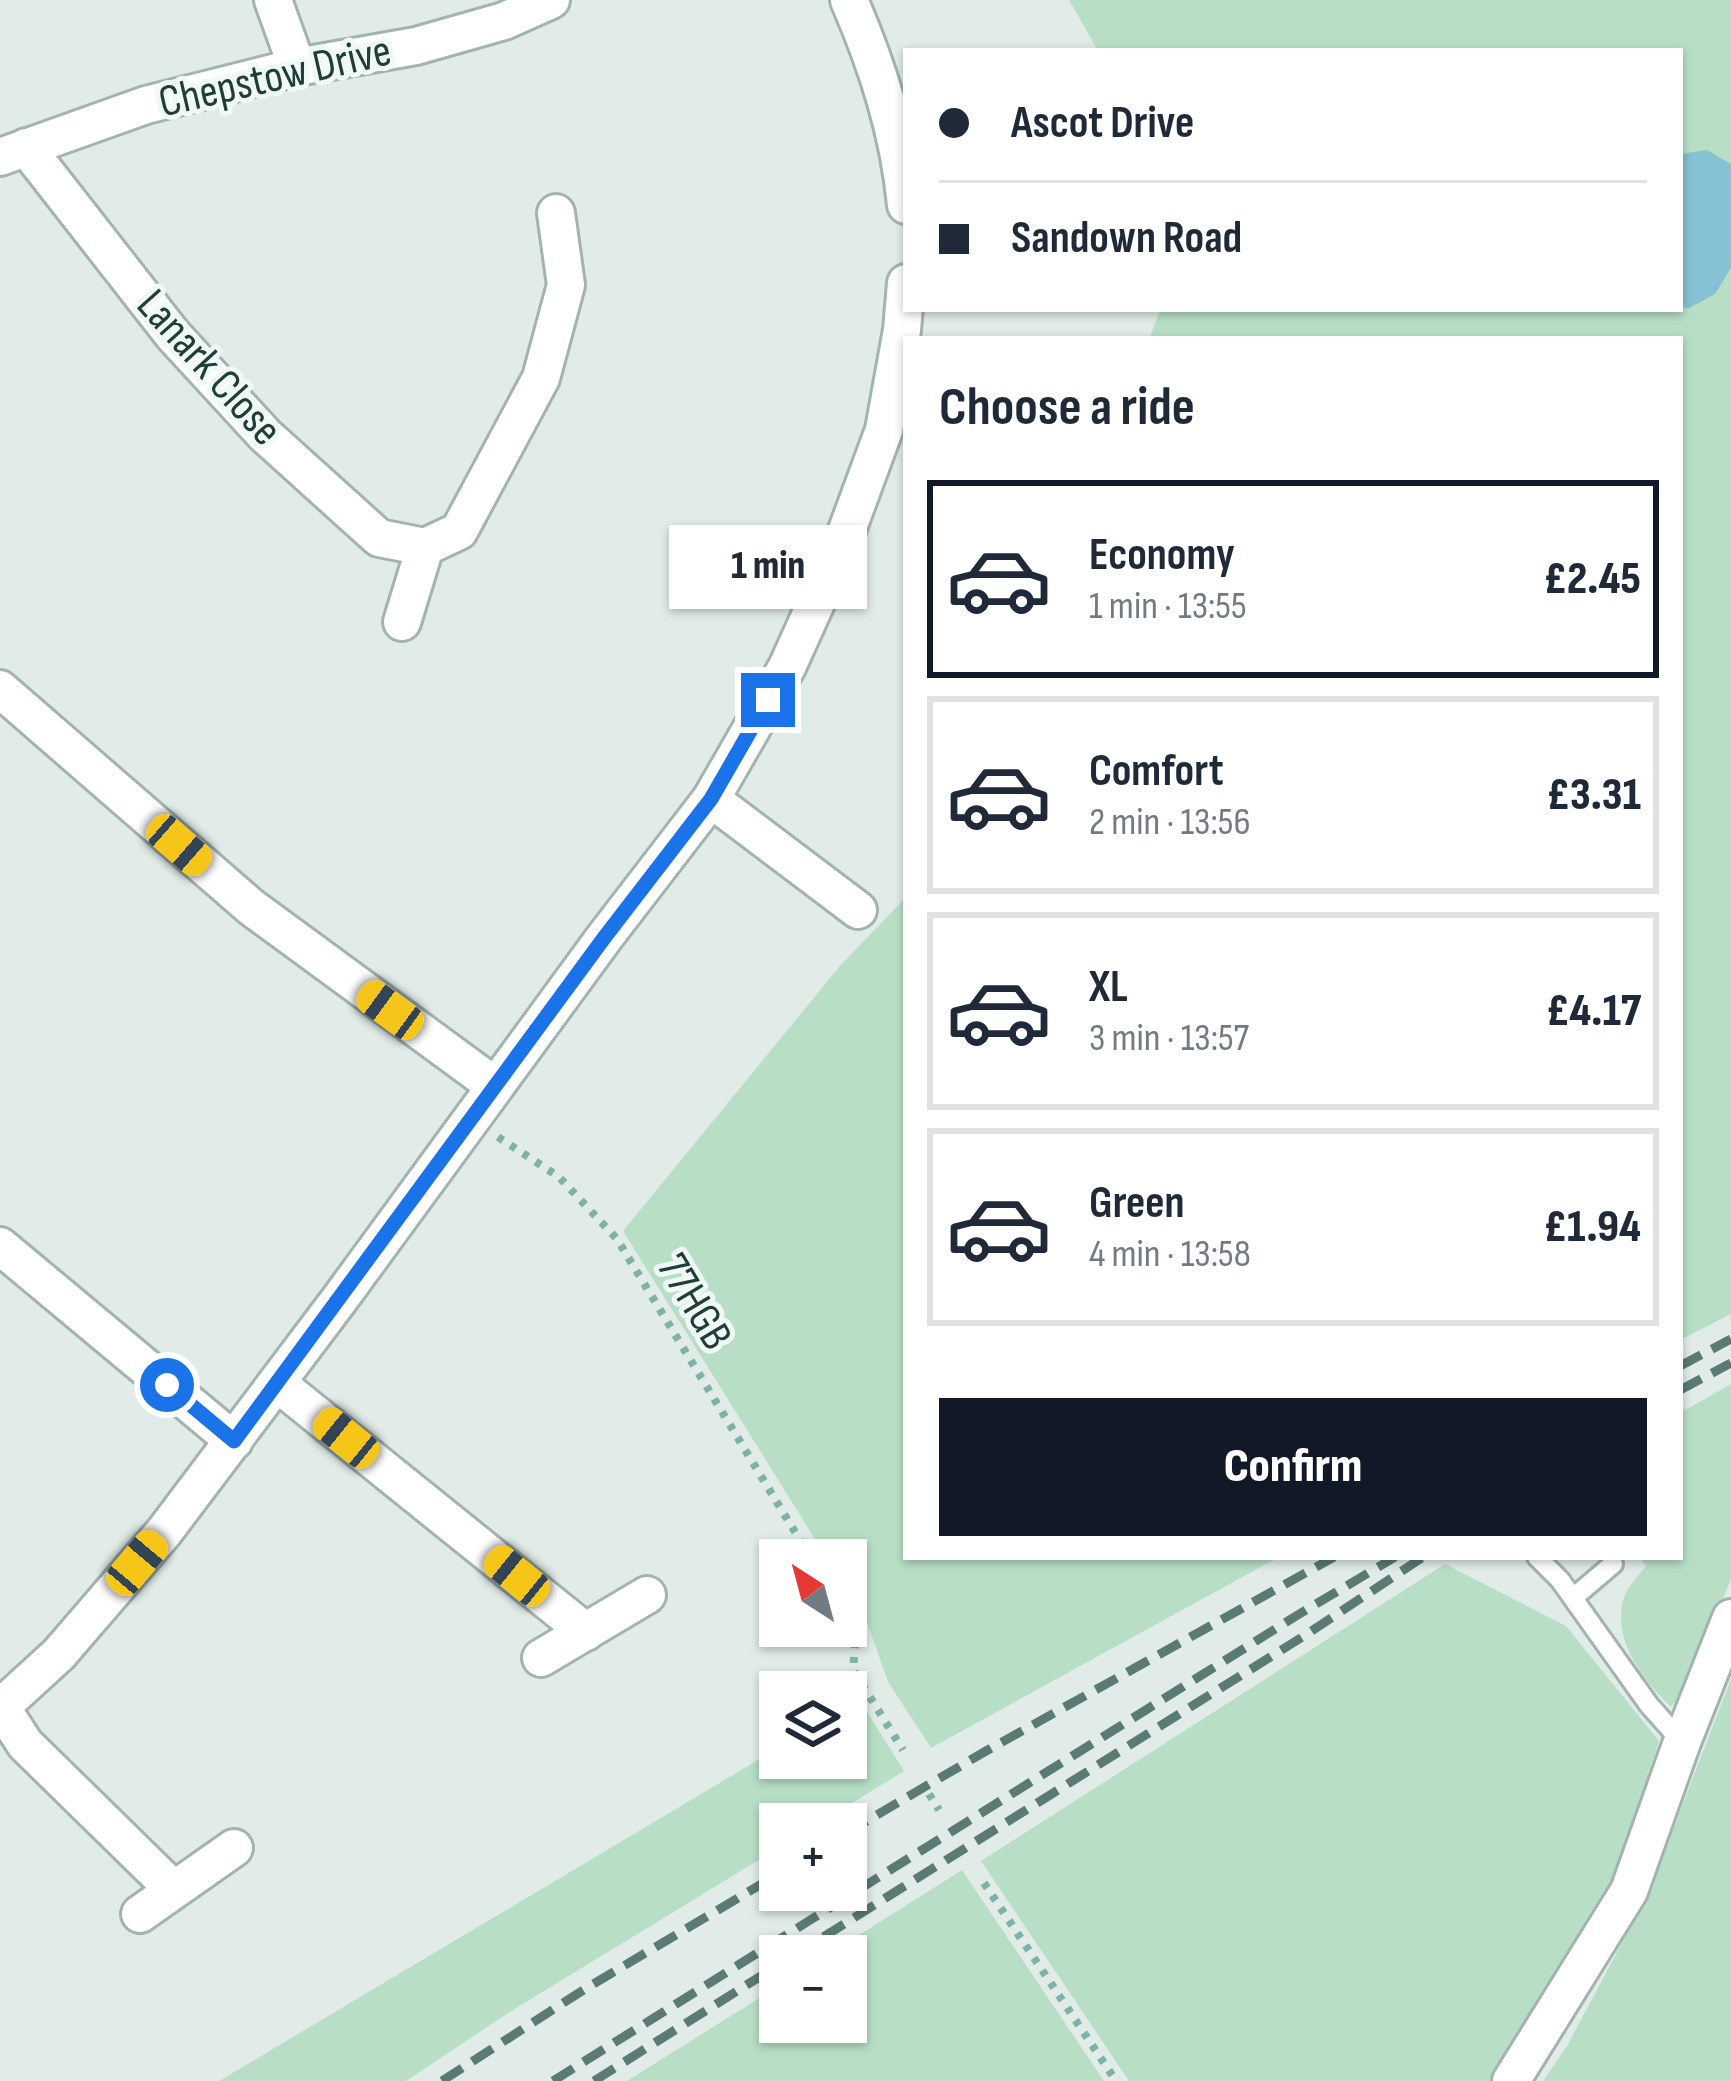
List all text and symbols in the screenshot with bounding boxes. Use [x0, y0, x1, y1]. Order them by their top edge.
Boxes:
street label: Chepstow Drive [153, 24, 397, 130]
text: Ascot Drive [1011, 96, 1194, 151]
text: Sandown Road [1011, 211, 1242, 266]
street label: Lanark Close [125, 279, 293, 457]
text: Choose a ride [939, 375, 1195, 440]
icon: car [945, 525, 1053, 633]
callout: 1 min [669, 526, 867, 610]
text: Economy [1089, 528, 1235, 583]
text: 1 min [731, 543, 805, 590]
text: £2.45 [1544, 552, 1641, 607]
text: 1 min · 13:55 [1089, 583, 1247, 630]
route end [741, 673, 795, 727]
icon: car [945, 741, 1053, 849]
text: Comfort [1089, 744, 1224, 799]
text: £3.31 [1547, 768, 1641, 823]
text: 2 min · 13:56 [1089, 799, 1251, 846]
car [140, 808, 218, 882]
icon: car [945, 957, 1053, 1065]
text: XL [1089, 960, 1128, 1015]
car [350, 974, 430, 1046]
text: £4.17 [1546, 984, 1641, 1039]
text: 3 min · 13:57 [1089, 1015, 1249, 1062]
icon: car [945, 1173, 1053, 1281]
text: Green [1089, 1176, 1185, 1231]
text: £1.94 [1544, 1200, 1641, 1255]
text: 4 min · 13:58 [1089, 1231, 1251, 1278]
street label: 77HGB [644, 1244, 744, 1360]
route start [140, 1358, 194, 1412]
button: Confirm [939, 1398, 1647, 1536]
car [307, 1401, 385, 1475]
car [100, 1524, 174, 1602]
car [478, 1539, 556, 1613]
north arrow [759, 1539, 867, 1647]
map controls [759, 1539, 867, 2043]
button: layers [759, 1671, 867, 1779]
button: + [759, 1803, 867, 1911]
button: − [759, 1935, 867, 2043]

